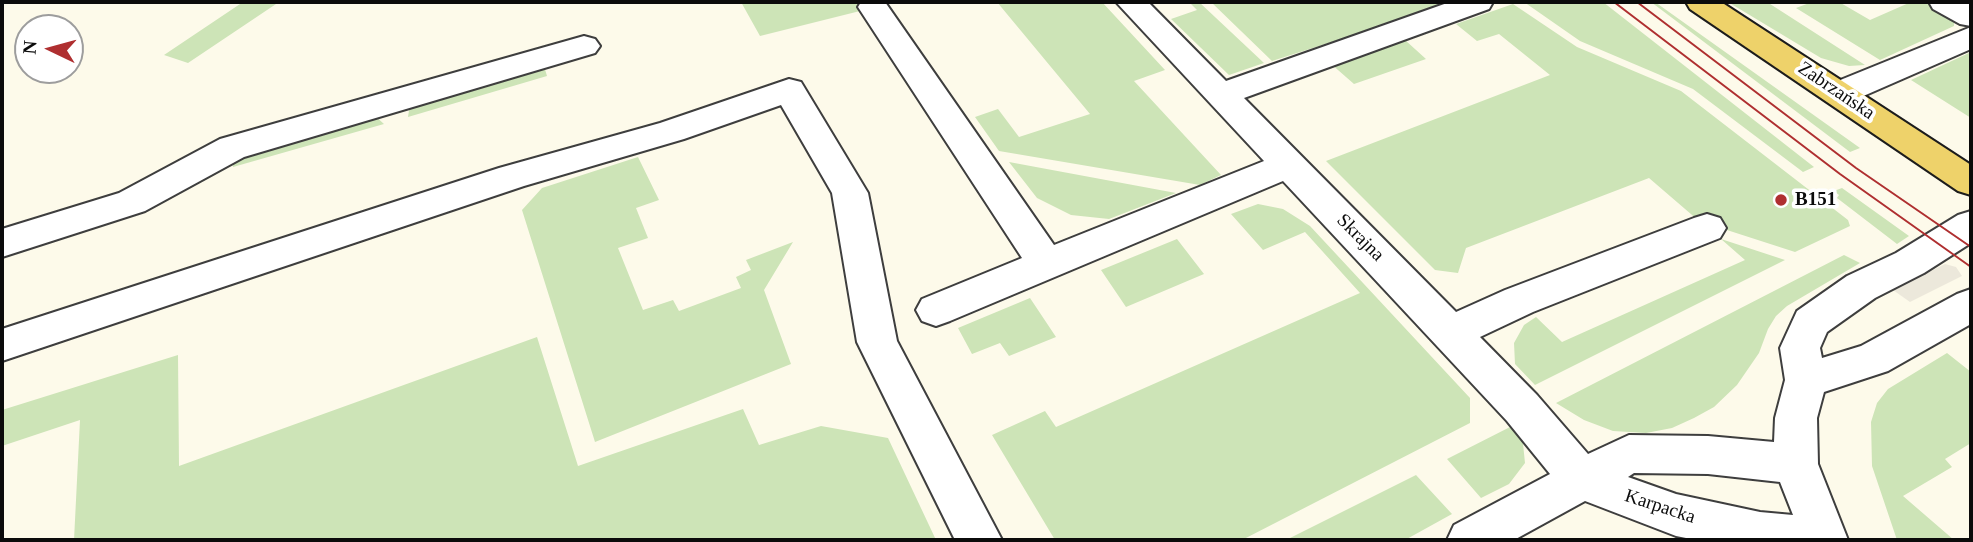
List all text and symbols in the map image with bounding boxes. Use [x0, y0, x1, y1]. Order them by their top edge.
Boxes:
north arrow [14, 14, 84, 84]
text: N [19, 40, 41, 55]
street label: Zabrzańska [1793, 57, 1879, 125]
place label: B151 [1795, 189, 1836, 211]
marker: B151 [1773, 192, 1789, 208]
street label: Skrajna [1331, 209, 1389, 267]
street label: Karpacka [1622, 485, 1698, 529]

